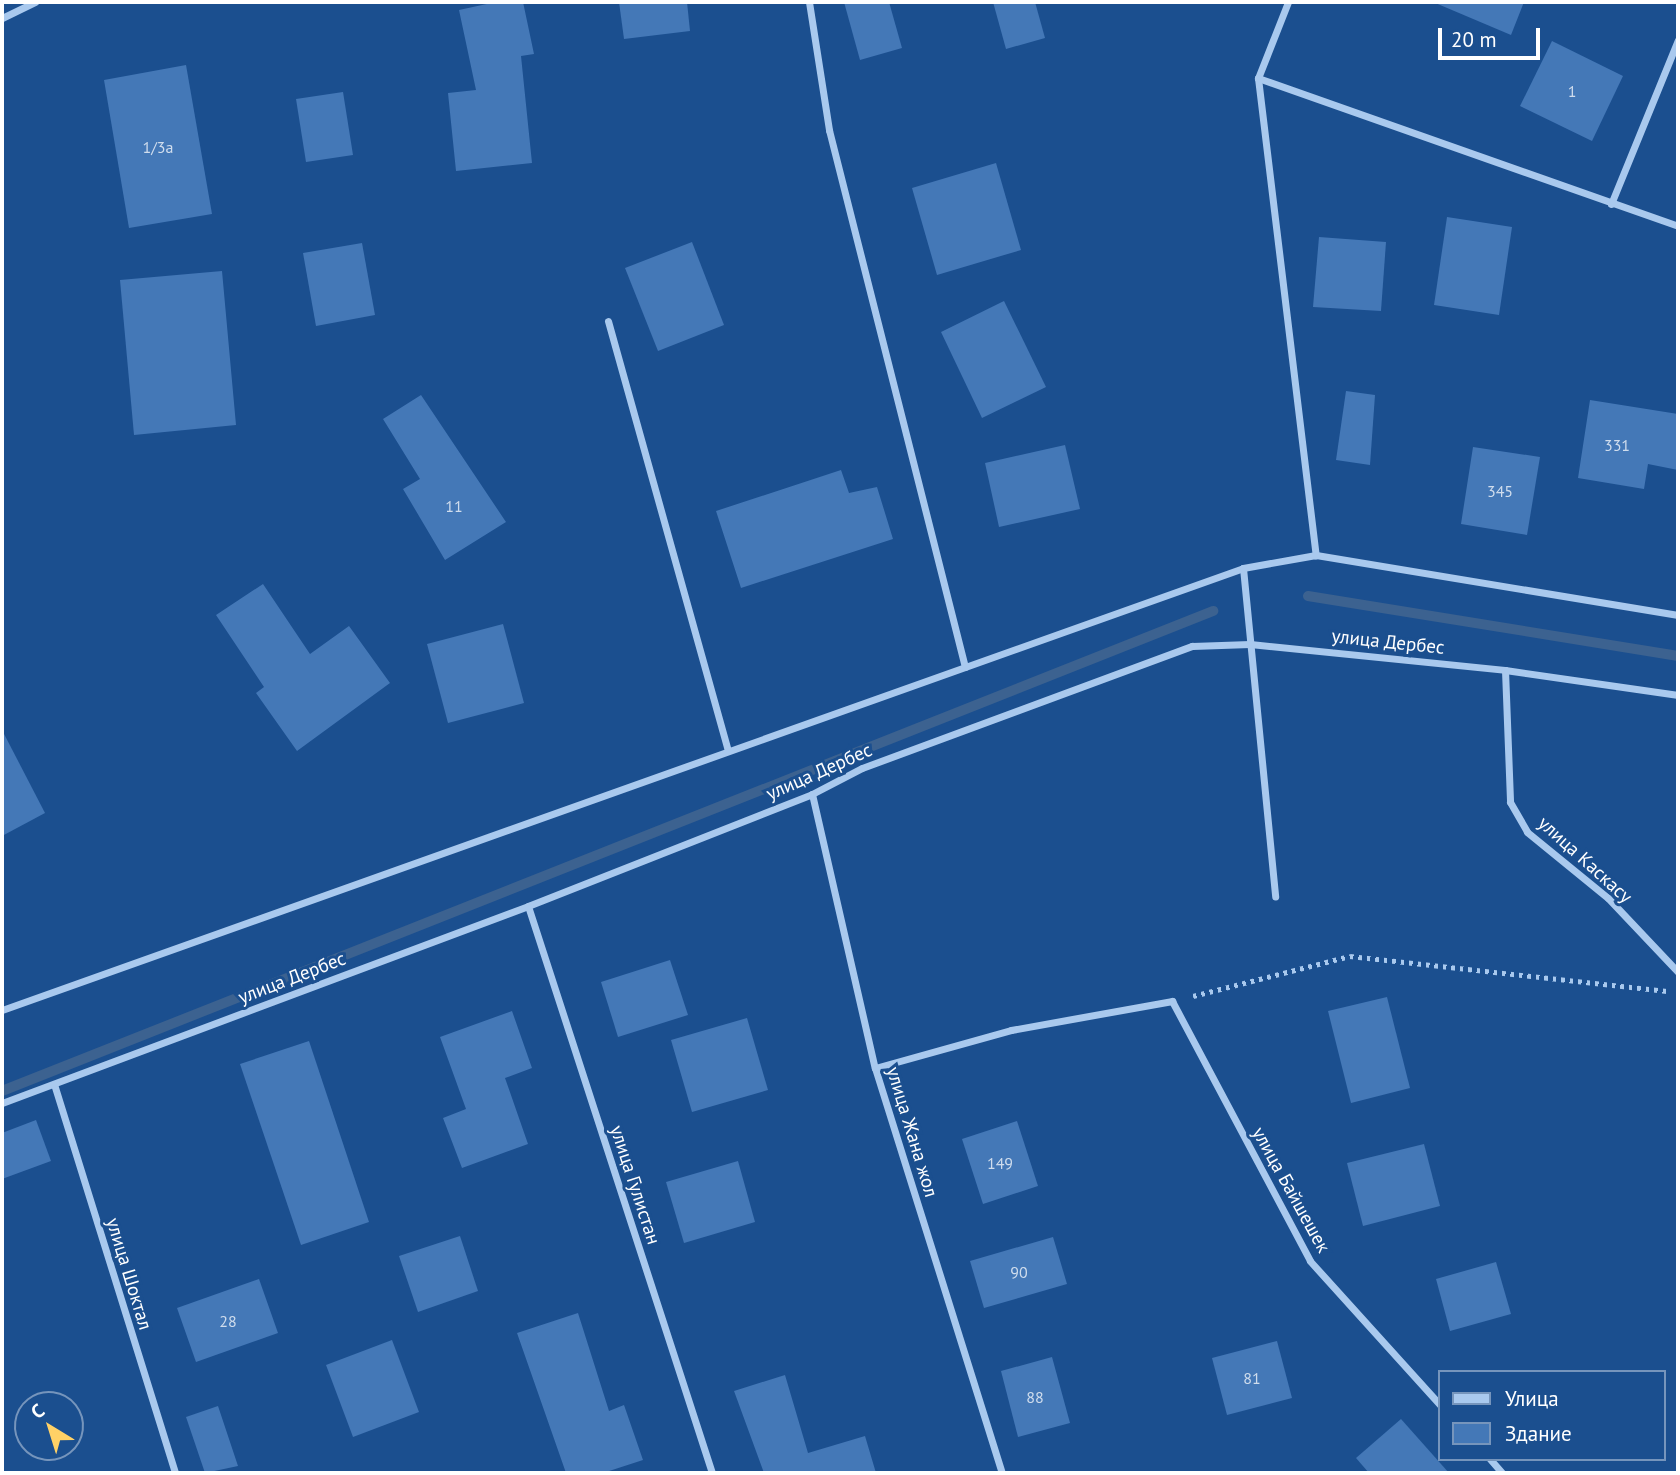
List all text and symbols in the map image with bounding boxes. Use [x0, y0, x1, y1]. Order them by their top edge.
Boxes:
scale bar [1442, 14, 1544, 58]
text: 20 m [1451, 26, 1497, 53]
house number: 1 [1568, 81, 1576, 101]
house number: 1/3а [142, 137, 174, 157]
house number: 331 [1604, 435, 1630, 455]
house number: 345 [1487, 481, 1513, 501]
house number: 11 [445, 496, 463, 516]
street label: улица Дербес [1330, 625, 1446, 659]
street label: улица Дербес [762, 738, 876, 806]
street label: улица Каскасу [1533, 812, 1637, 908]
street label: улица Дербес [235, 947, 349, 1009]
street label: улица Жана жол [881, 1064, 943, 1200]
street label: улица Гулистан [605, 1123, 665, 1247]
street label: улица Байшешек [1247, 1123, 1335, 1257]
house number: 149 [987, 1153, 1013, 1173]
street label: улица Шоктал [101, 1215, 157, 1333]
house number: 90 [1010, 1262, 1028, 1282]
house number: 28 [219, 1311, 237, 1331]
house number: 81 [1243, 1368, 1261, 1388]
legend [1438, 1370, 1666, 1461]
text: Улица [1505, 1385, 1559, 1412]
house number: 88 [1026, 1387, 1044, 1407]
north arrow [14, 1391, 84, 1461]
text: С [26, 1398, 49, 1424]
text: Здание [1505, 1420, 1572, 1447]

